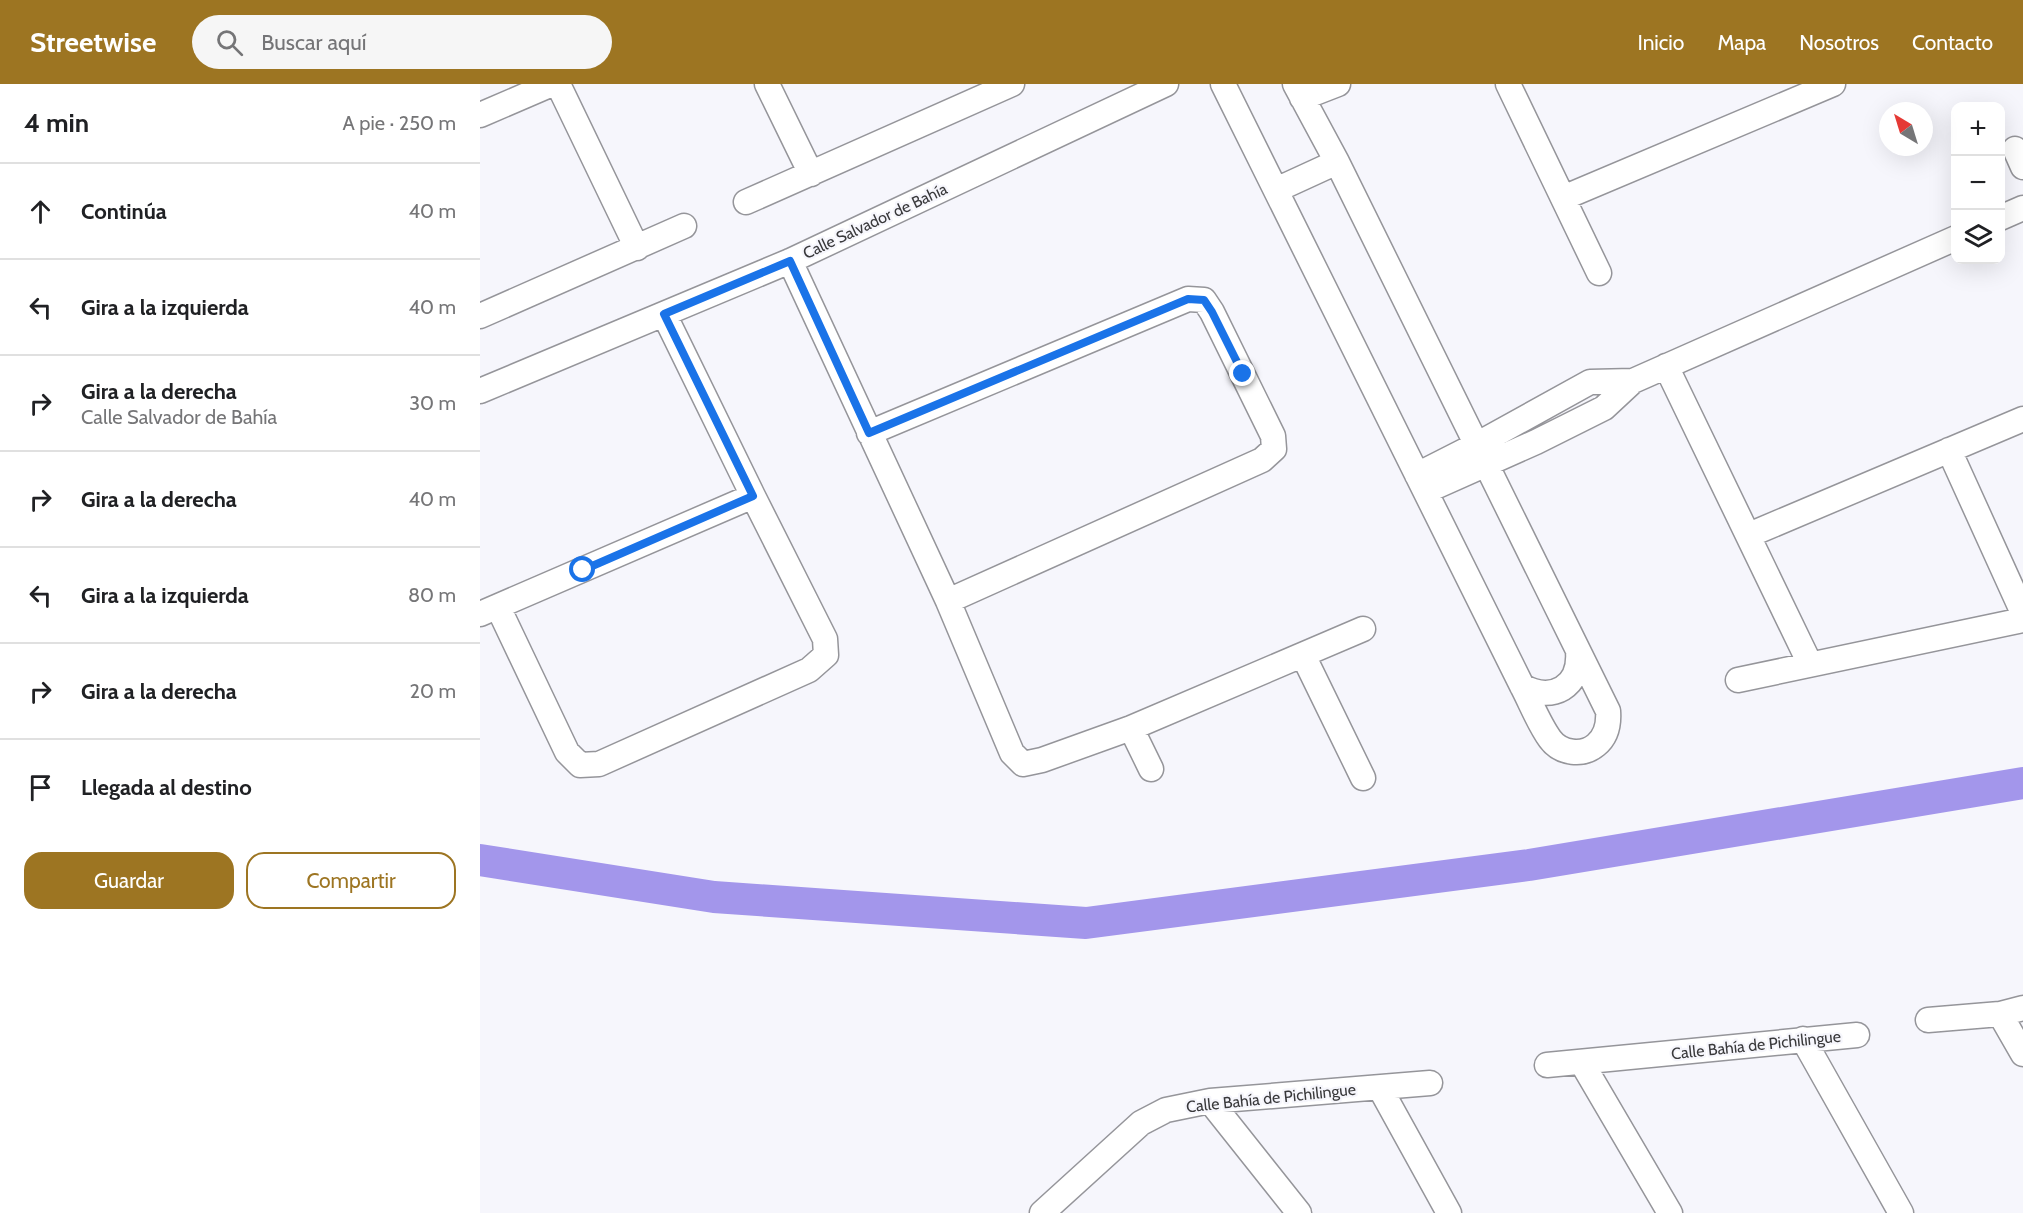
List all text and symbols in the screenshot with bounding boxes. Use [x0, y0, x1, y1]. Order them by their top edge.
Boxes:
search box [192, 15, 612, 69]
text: Streetwise [30, 25, 156, 59]
icon: search [213, 26, 246, 59]
text: Buscar aquí [261, 29, 366, 56]
text: Inicio [1637, 30, 1684, 55]
text: Mapa [1717, 30, 1766, 55]
text: Nosotros [1799, 30, 1879, 55]
text: Contacto [1912, 30, 1993, 55]
north arrow [1879, 102, 1933, 156]
map controls [1951, 102, 2005, 264]
button: + [1951, 102, 2005, 156]
text: 4 min [24, 107, 89, 139]
text: A pie · 250 m [343, 111, 456, 135]
button: − [1951, 156, 2005, 210]
street label: Calle Salvador de Bahía [800, 179, 950, 263]
icon: ahead [24, 195, 57, 228]
text: Continúa [81, 198, 167, 225]
text: 40 m [408, 199, 456, 223]
button: layers [1951, 210, 2005, 264]
icon: left [24, 291, 57, 324]
text: Gira a la izquierda [81, 294, 249, 321]
text: 40 m [408, 295, 456, 319]
route end [1229, 360, 1255, 386]
text: Gira a la derecha [81, 378, 237, 405]
icon: right [24, 387, 57, 420]
text: 30 m [409, 391, 456, 415]
text: Calle Salvador de Bahía [81, 405, 277, 429]
icon: right [24, 483, 57, 516]
text: Gira a la derecha [81, 486, 237, 513]
text: 40 m [408, 487, 456, 511]
route start [569, 556, 595, 582]
icon: left [24, 579, 57, 612]
text: Gira a la izquierda [81, 582, 249, 609]
text: 80 m [408, 583, 456, 607]
icon: right [24, 675, 57, 708]
text: Gira a la derecha [81, 678, 237, 705]
text: 20 m [410, 679, 456, 703]
icon: arrive [24, 771, 57, 804]
text: Llegada al destino [81, 774, 252, 801]
button: Guardar [24, 852, 234, 909]
button: Compartir [246, 852, 456, 909]
street label: Calle Bahía de Pichilingue [1670, 1027, 1842, 1063]
street label: Calle Bahía de Pichilingue [1185, 1080, 1357, 1116]

